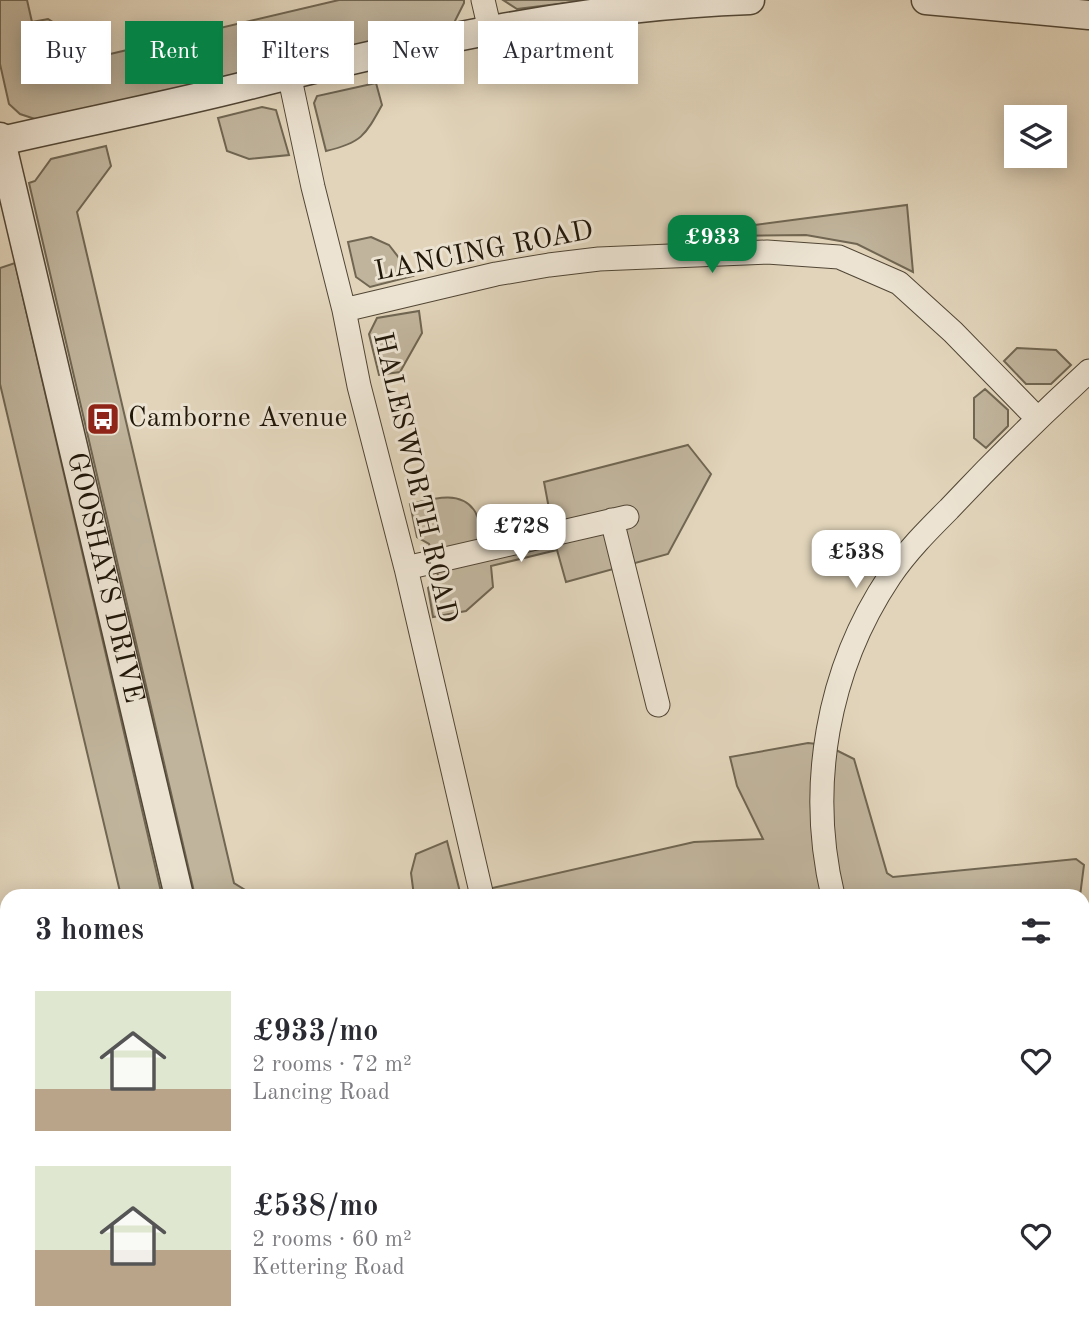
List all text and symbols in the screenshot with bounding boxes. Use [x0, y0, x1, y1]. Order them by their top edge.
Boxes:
chip: Buy [21, 21, 111, 84]
chip: Rent [125, 21, 223, 84]
chip: Filters [237, 21, 354, 84]
chip: New [368, 21, 464, 84]
chip: Apartment [478, 21, 638, 84]
map controls [1004, 105, 1067, 168]
button: layers [1004, 105, 1067, 168]
pin: £933 [671, 216, 753, 275]
street label: LANCING ROAD [372, 217, 596, 287]
text: £933 [684, 226, 740, 249]
street label: HALESWORTH ROAD [367, 330, 461, 626]
bus stop icon: Camborne Avenue [84, 400, 122, 438]
place label: Camborne Avenue [128, 405, 347, 433]
street label: GOOSHAYS DRIVE [61, 450, 147, 706]
pin: £728 [480, 504, 562, 564]
text: £728 [493, 515, 549, 538]
pin: £538 [815, 530, 897, 590]
text: £538 [828, 541, 884, 564]
icon: filters [1017, 912, 1055, 950]
text: 3 homes [35, 916, 144, 946]
text: £933/mo [252, 1017, 378, 1047]
icon: home [91, 1019, 175, 1103]
icon: heart [1017, 1042, 1055, 1080]
text: 2 rooms · 72 m² [252, 1053, 412, 1076]
text: Lancing Road [252, 1081, 390, 1104]
text: £538/mo [252, 1192, 378, 1222]
icon: home [91, 1194, 175, 1278]
icon: heart [1017, 1217, 1055, 1255]
text: 2 rooms · 60 m² [252, 1228, 412, 1251]
text: Kettering Road [252, 1256, 405, 1279]

